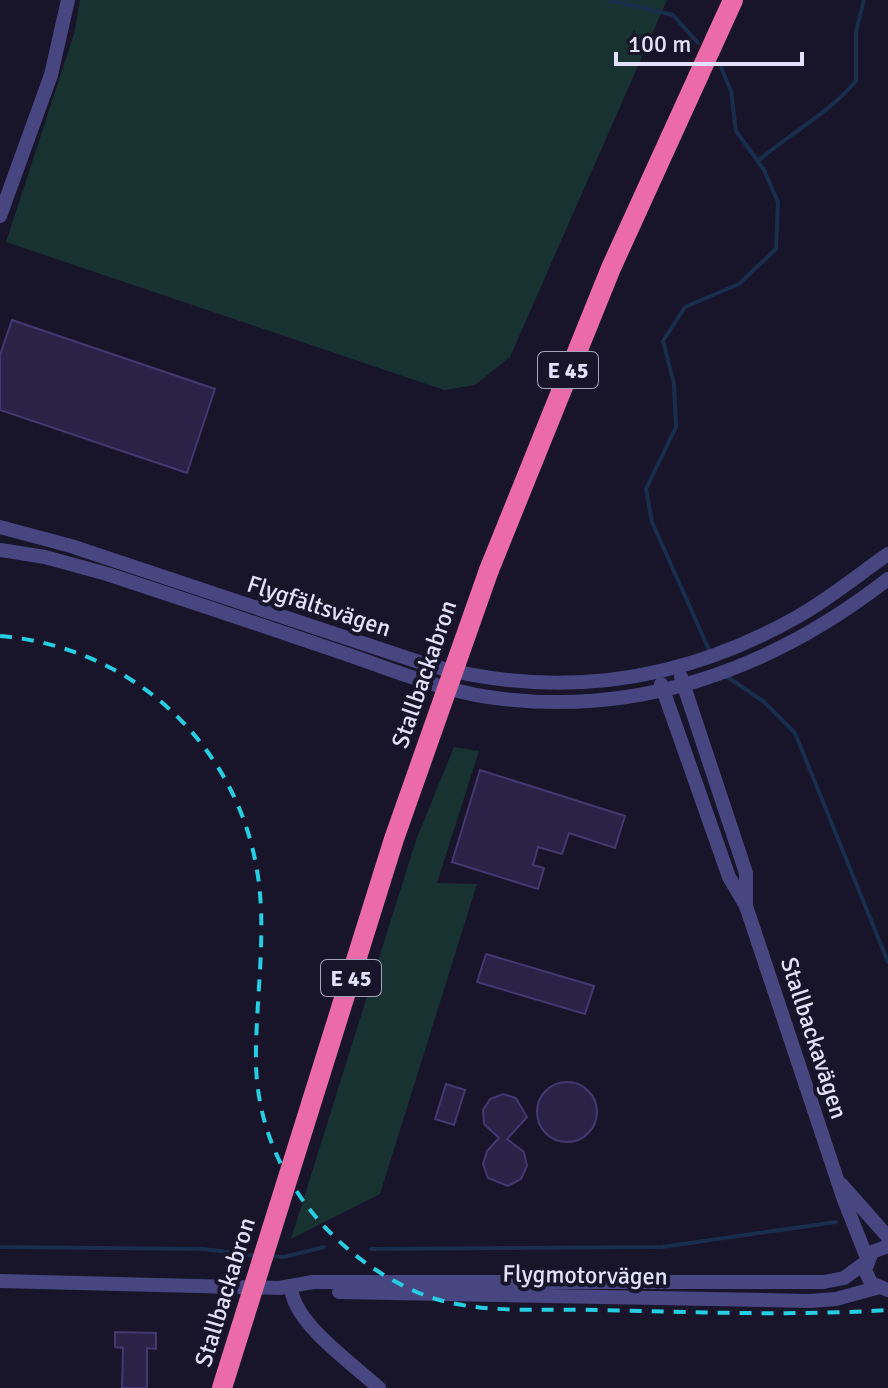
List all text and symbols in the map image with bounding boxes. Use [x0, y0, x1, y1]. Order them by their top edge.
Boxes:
scale bar [616, 16, 802, 66]
text: 100 m [628, 29, 691, 59]
road number: E 45 [538, 352, 598, 388]
street label: Flygfältsvägen [243, 569, 395, 643]
street label: Stallbackabron [385, 596, 463, 752]
street label: Stallbackavägen [774, 953, 854, 1123]
road number: E 45 [321, 960, 381, 996]
street label: Stallbackabron [188, 1214, 262, 1370]
street label: Flygmotorvägen [502, 1259, 668, 1291]

